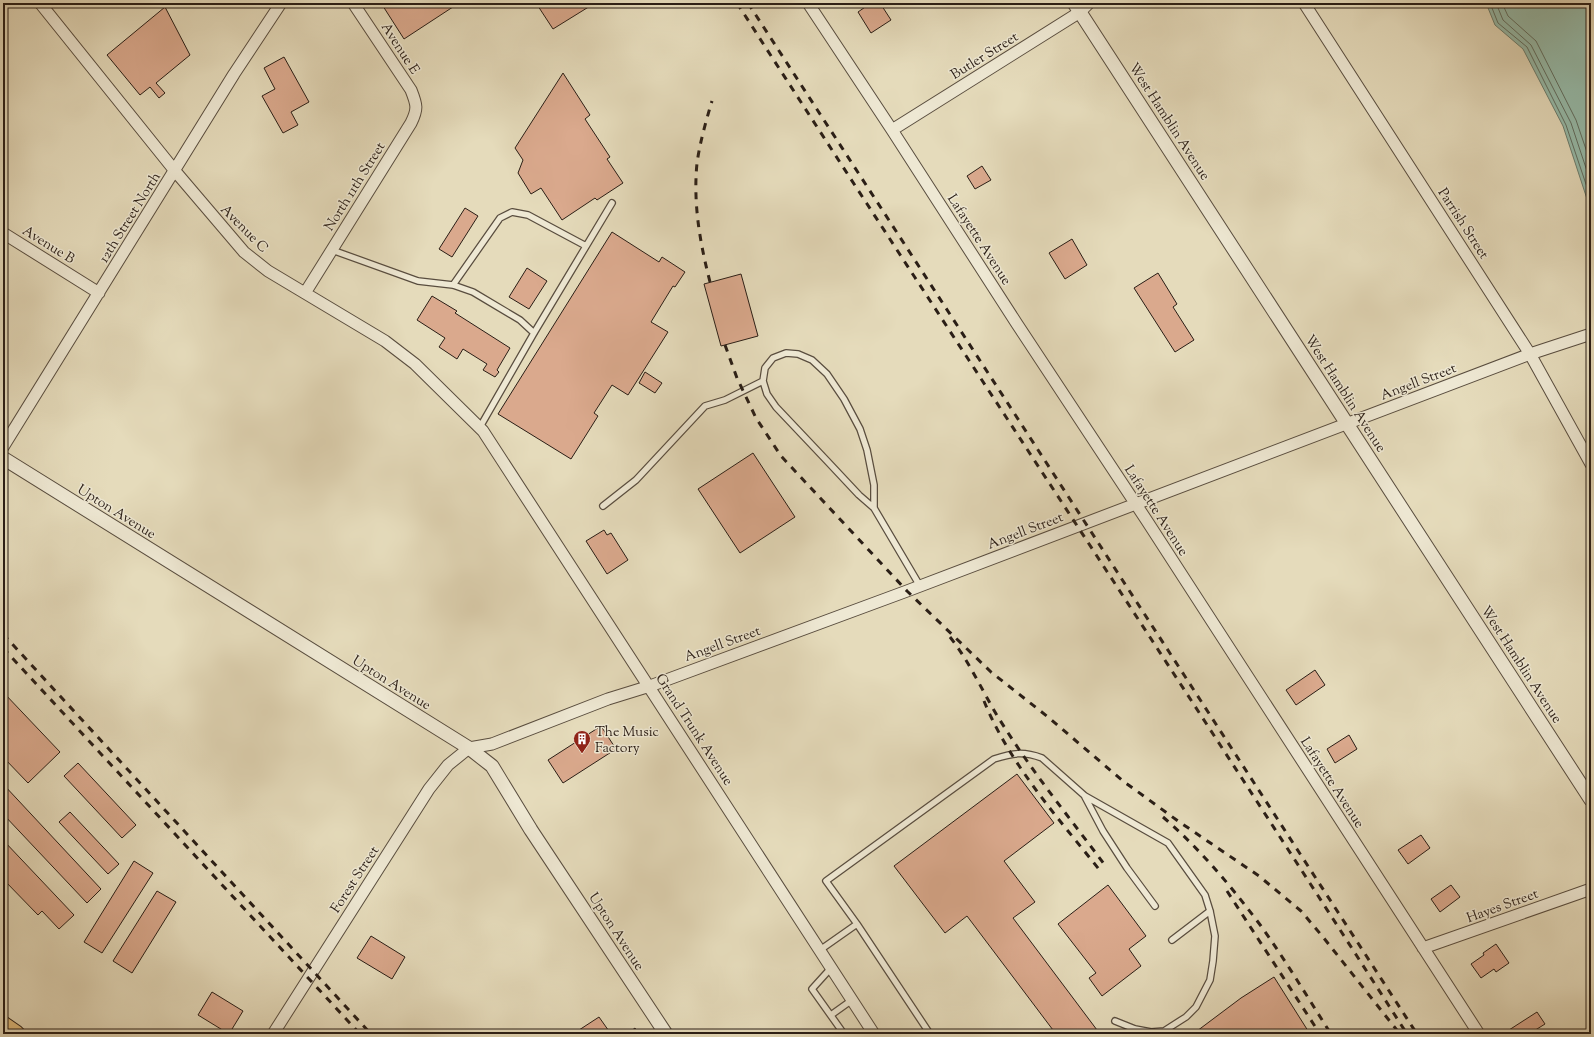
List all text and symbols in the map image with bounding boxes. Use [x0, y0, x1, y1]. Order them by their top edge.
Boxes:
street label: Avenue E [375, 19, 424, 79]
street label: Butler Street [947, 28, 1023, 85]
street label: West Hamblin Avenue [1123, 59, 1214, 185]
street label: North 11th Street [320, 139, 391, 235]
street label: 12th Street North [95, 169, 167, 267]
street label: Parrish Street [1432, 185, 1493, 264]
street label: Lafayette Avenue [941, 191, 1015, 290]
street label: Avenue C [215, 201, 272, 258]
street label: Avenue B [18, 222, 78, 270]
street label: West Hamblin Avenue [1299, 331, 1390, 457]
street label: Angell Street [1378, 359, 1460, 406]
street label: Lafayette Avenue [1118, 462, 1192, 561]
street label: Upton Avenue [73, 480, 159, 545]
street label: Angell Street [985, 508, 1067, 555]
street label: West Hamblin Avenue [1475, 602, 1566, 728]
street label: Angell Street [682, 622, 764, 668]
street label: Upton Avenue [348, 651, 434, 716]
street label: Grand Trunk Avenue [650, 670, 737, 790]
place label: The Music Factory [595, 723, 659, 759]
building icon: The Music Factory [572, 729, 592, 754]
street label: Lafayette Avenue [1294, 734, 1368, 833]
street label: Forest Street [326, 842, 385, 918]
street label: Hayes Street [1464, 885, 1542, 929]
street label: Upton Avenue [583, 889, 648, 975]

